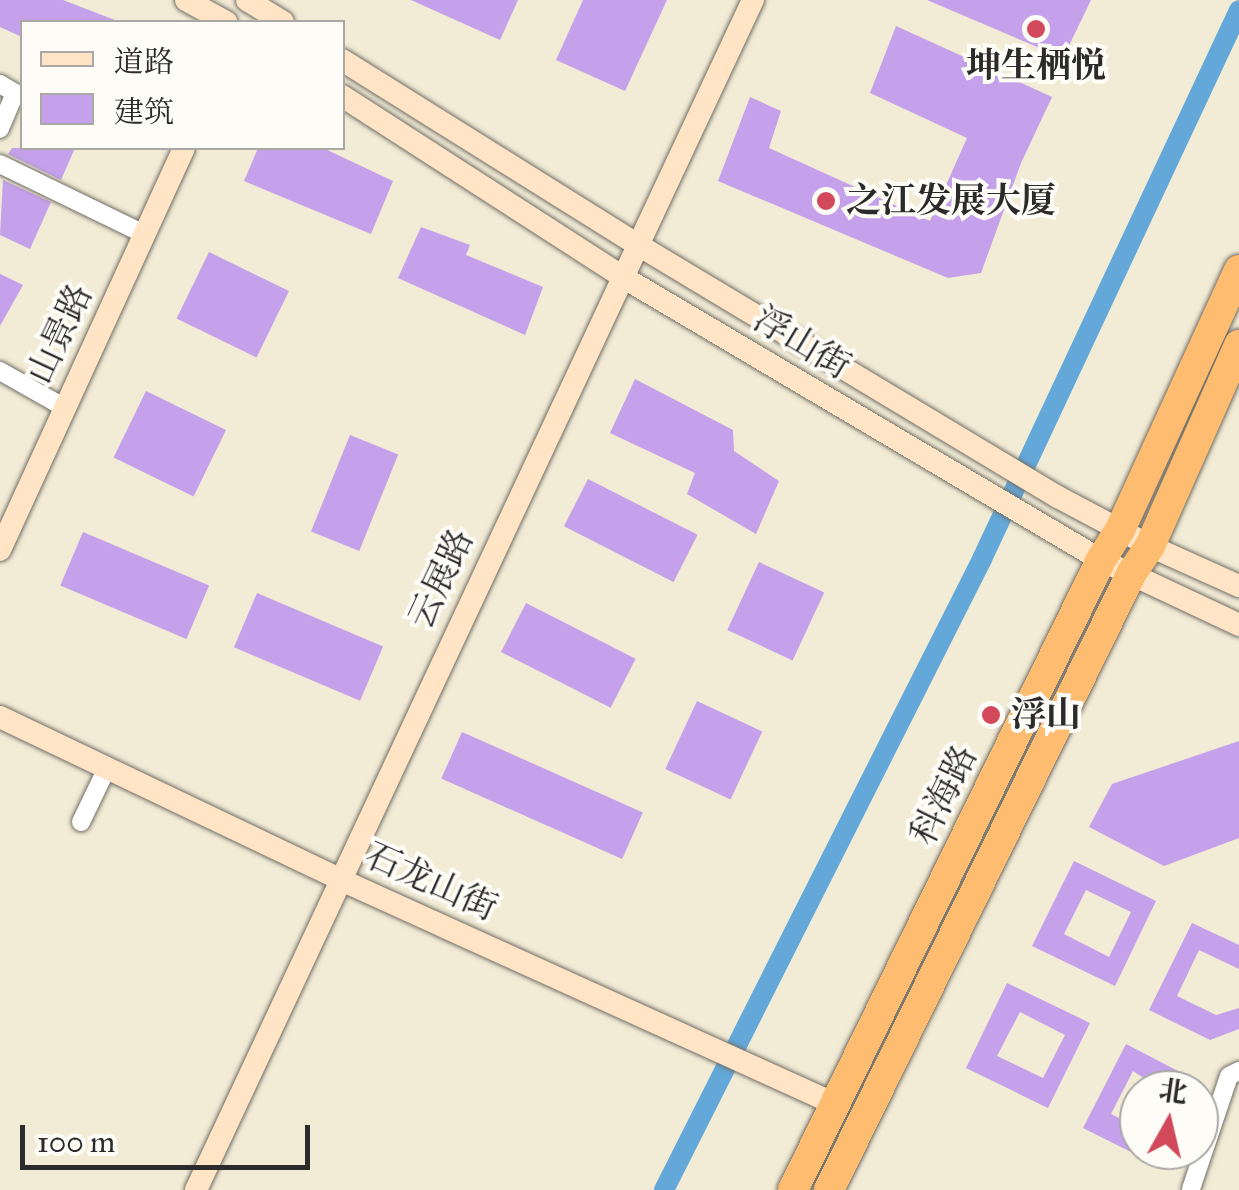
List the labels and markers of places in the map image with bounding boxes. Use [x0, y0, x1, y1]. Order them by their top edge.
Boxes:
marker: 坤生栖悦 [1025, 18, 1047, 40]
place label: 坤生栖悦 [966, 45, 1106, 87]
place label: 之江发展大厦 [846, 180, 1056, 222]
marker: 之江发展大厦 [815, 190, 837, 212]
place label: 浮山 [1011, 694, 1081, 736]
marker: 浮山 [980, 704, 1002, 726]

